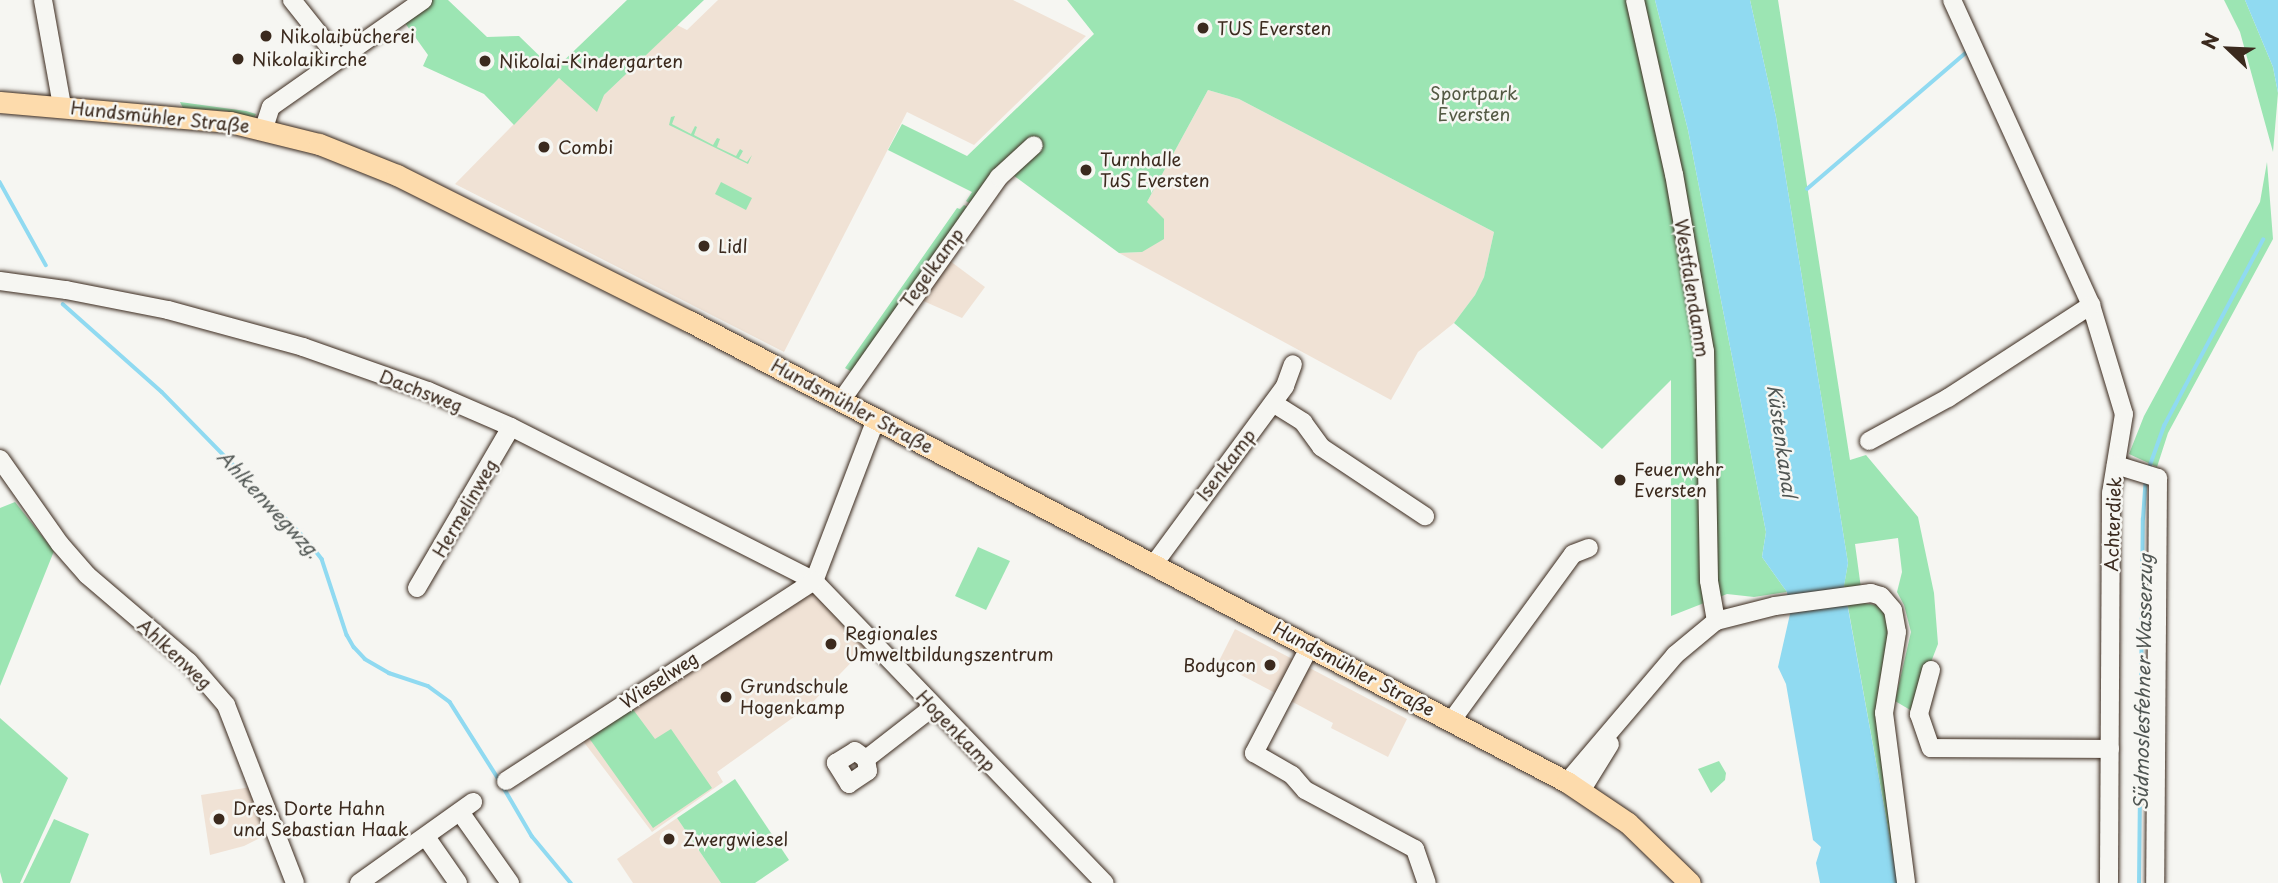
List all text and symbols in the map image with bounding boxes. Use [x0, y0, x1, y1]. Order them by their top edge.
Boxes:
north arrow [2194, 14, 2264, 84]
place label: TUS Eversten [1217, 17, 1333, 39]
marker: TUS Eversten [1195, 20, 1211, 36]
place label: Nikolaibücherei [280, 25, 415, 47]
marker: Nikolaibücherei [258, 28, 274, 44]
text: N [2194, 28, 2225, 53]
place label: Nikolaikirche [252, 48, 367, 70]
place label: Nikolai-Kindergarten [499, 50, 683, 72]
marker: Nikolaikirche [230, 51, 246, 67]
marker: Nikolai-Kindergarten [477, 53, 493, 69]
park label: Sportpark Eversten [1430, 83, 1518, 126]
street label: Hundsmühler Straße [69, 97, 251, 137]
place label: Combi [558, 136, 613, 158]
marker: Combi [536, 139, 552, 155]
place label: Turnhalle TuS Eversten [1100, 149, 1211, 192]
marker: Turnhalle TuS Eversten [1078, 162, 1094, 178]
street label: Westfalendamm [1670, 217, 1714, 359]
street label: Tegelkamp [896, 224, 968, 312]
place label: Lidl [718, 235, 748, 257]
marker: Lidl [696, 238, 712, 254]
street label: Hundsmühler Straße [767, 354, 937, 458]
street label: Dachsweg [376, 365, 466, 417]
water label: Küstenkanal [1763, 383, 1801, 499]
street label: Isenkamp [1192, 425, 1260, 505]
water label: Ahlkenwegwzg. [213, 445, 325, 563]
street label: Hermelinweg [428, 455, 502, 561]
place label: Feuerwehr Eversten [1634, 459, 1723, 502]
marker: Feuerwehr Eversten [1612, 472, 1628, 488]
street label: Achterdiek [2101, 476, 2125, 572]
water label: Südmoslesfehner Wasserzug [2129, 553, 2157, 811]
street label: Ahlkenweg [133, 614, 217, 694]
street label: Hundsmühler Straße [1269, 617, 1439, 721]
place label: Regionales Umweltbildungszentrum [845, 623, 1054, 666]
marker: Regionales Umweltbildungszentrum [823, 636, 839, 652]
street label: Wieselweg [616, 647, 702, 713]
place label: Bodycon [1183, 654, 1256, 676]
marker: Bodycon [1262, 657, 1278, 673]
place label: Grundschule Hogenkamp [740, 676, 849, 718]
street label: Hogenkamp [912, 686, 1000, 776]
marker: Grundschule Hogenkamp [718, 689, 734, 705]
place label: Dres. Dorte Hahn und Sebastian Haak [233, 798, 407, 840]
marker: Dres. Dorte Hahn und Sebastian Haak [211, 811, 227, 827]
place label: Zwergwiesel [683, 828, 788, 850]
marker: Zwergwiesel [661, 831, 677, 847]

